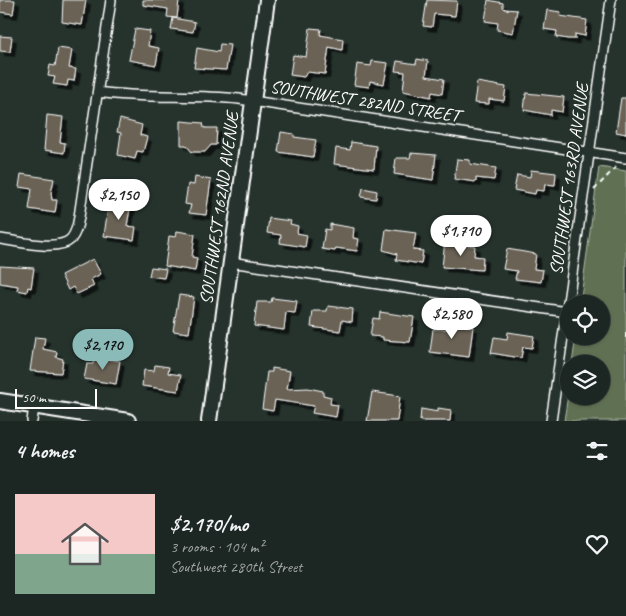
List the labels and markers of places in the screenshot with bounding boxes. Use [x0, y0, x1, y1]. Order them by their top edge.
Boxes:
pin: $2,150 [78, 178, 160, 221]
pin: $1,710 [420, 214, 502, 257]
pin: $2,580 [411, 298, 493, 340]
pin: $2,170 [62, 328, 144, 371]

